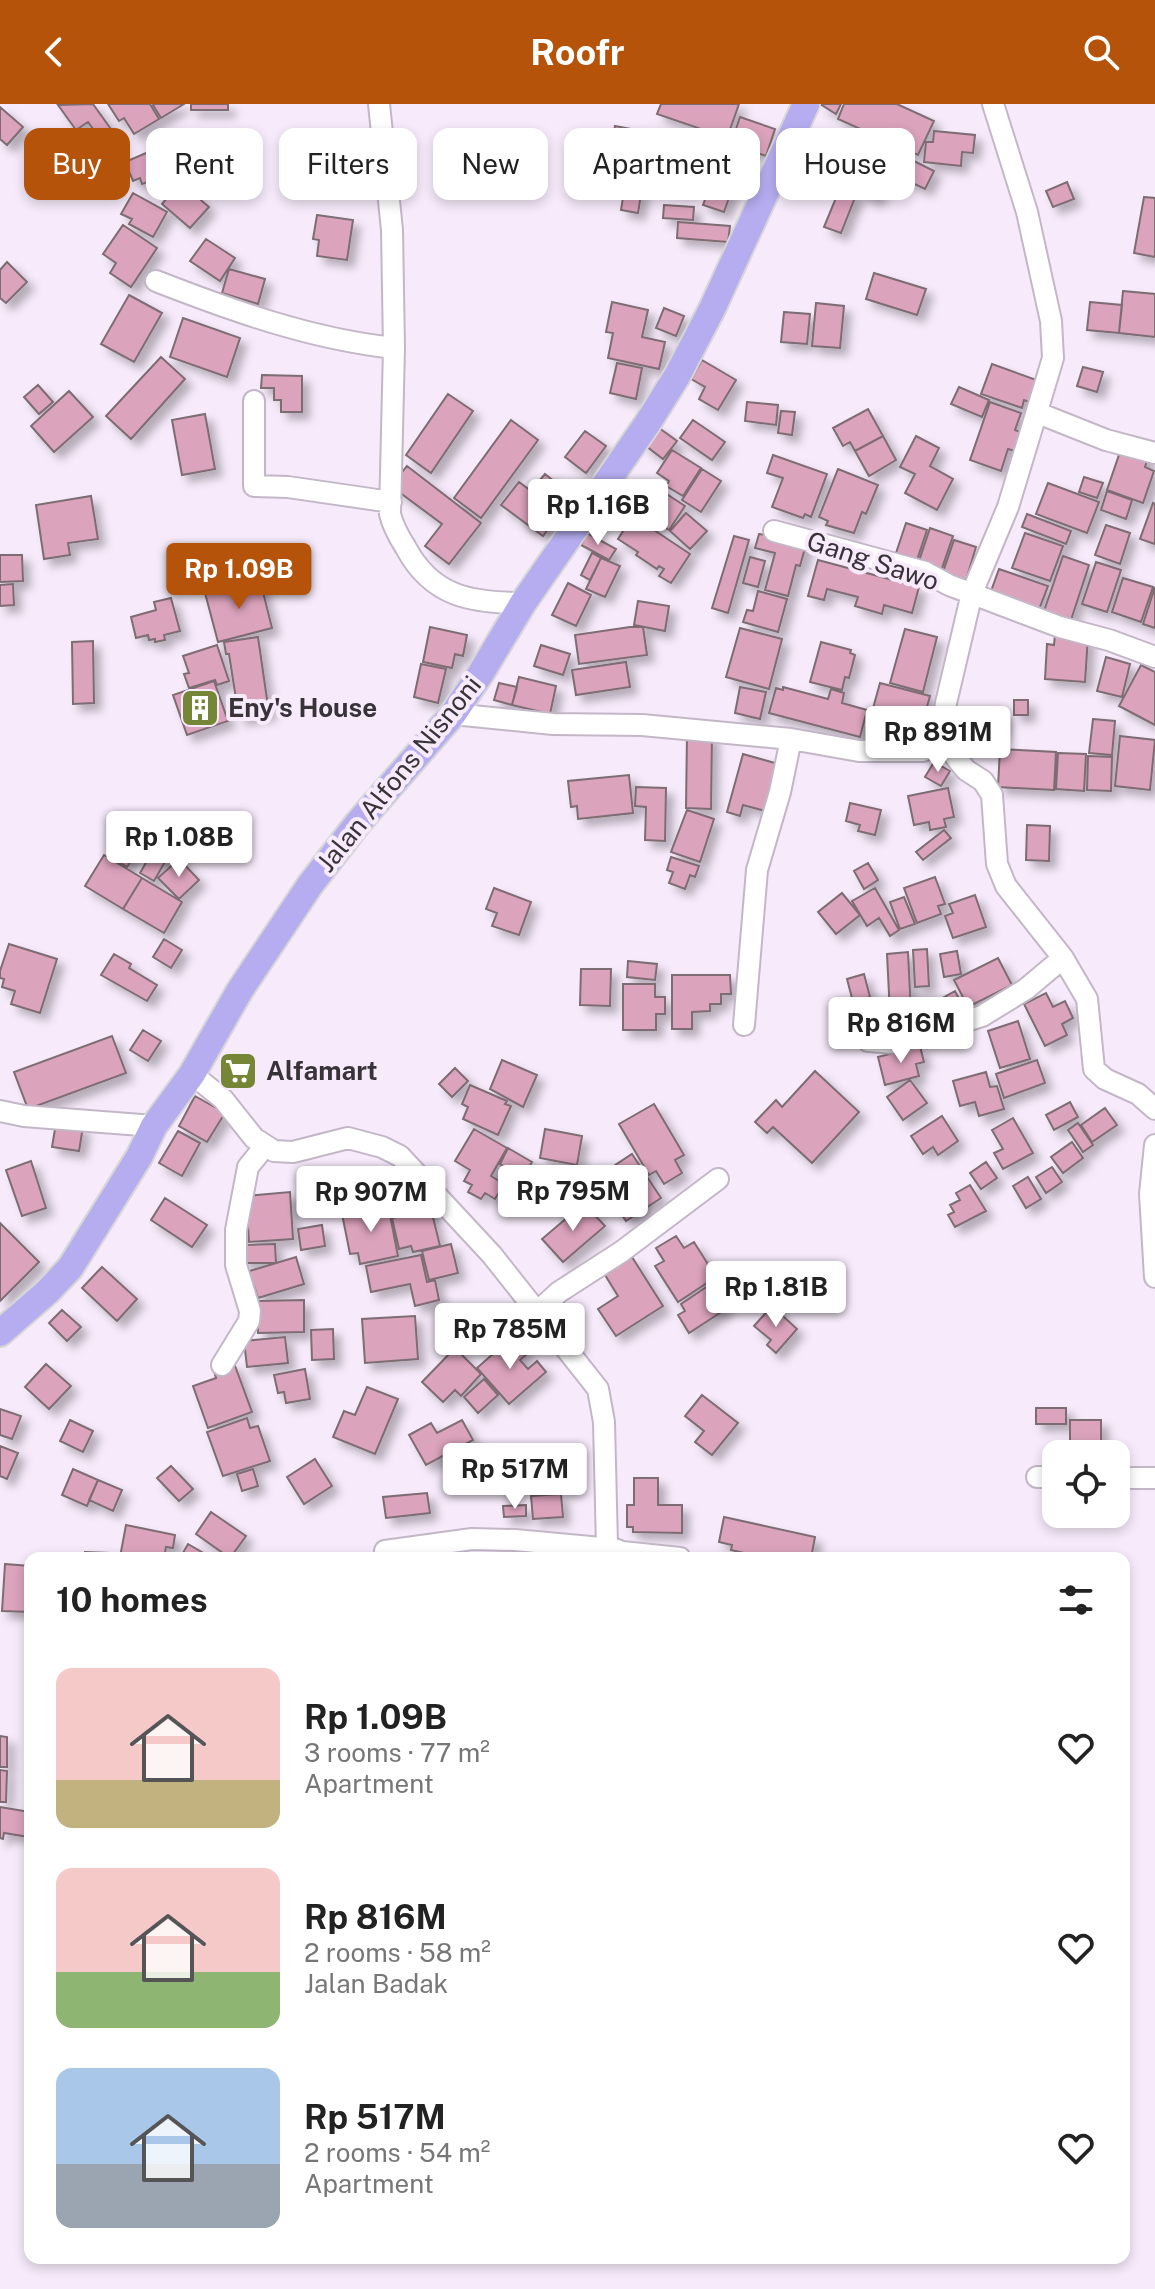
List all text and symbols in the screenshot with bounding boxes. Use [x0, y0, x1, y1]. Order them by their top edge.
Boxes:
icon: back [32, 30, 76, 74]
icon: search [1079, 30, 1123, 74]
text: Roofr [530, 31, 625, 73]
chip: Buy [24, 128, 130, 200]
chip: Rent [146, 128, 263, 200]
chip: Filters [279, 128, 417, 200]
chip: New [433, 128, 548, 200]
chip: Apartment [564, 128, 760, 200]
chip: House [776, 128, 915, 200]
pin: Rp 1.16B [515, 479, 681, 547]
text: Rp 1.16B [546, 489, 650, 520]
street label: Gang Sawo [803, 525, 943, 596]
pin: Rp 1.09B [156, 543, 322, 611]
text: Rp 1.09B [184, 553, 294, 584]
street label: Jalan Alfons Nisnoni [310, 669, 487, 878]
building icon: Eny's House [179, 687, 221, 729]
place label: Eny's House [228, 692, 377, 723]
pin: Rp 891M [864, 706, 1012, 774]
text: Rp 891M [883, 716, 993, 747]
pin: Rp 1.08B [96, 811, 262, 879]
text: Rp 1.08B [124, 821, 234, 852]
pin: Rp 816M [827, 997, 975, 1065]
text: Rp 816M [846, 1007, 956, 1038]
supermarket icon: Alfamart [217, 1050, 259, 1092]
place label: Alfamart [266, 1055, 378, 1086]
pin: Rp 795M [499, 1165, 647, 1233]
pin: Rp 907M [297, 1166, 445, 1234]
text: Rp 795M [516, 1175, 630, 1206]
text: Rp 907M [314, 1176, 428, 1207]
pin: Rp 1.81B [693, 1261, 859, 1329]
text: Rp 1.81B [724, 1271, 828, 1302]
pin: Rp 785M [436, 1303, 584, 1371]
text: Rp 785M [453, 1313, 567, 1344]
map controls [1042, 1440, 1130, 1528]
button: locate [1042, 1440, 1130, 1528]
pin: Rp 517M [441, 1443, 589, 1511]
text: Rp 517M [461, 1453, 569, 1484]
icon: filters [1054, 1578, 1098, 1622]
text: 10 homes [56, 1580, 208, 1620]
text: Rp 1.09B [304, 1697, 447, 1737]
icon: home [120, 1700, 216, 1796]
icon: heart [1054, 1726, 1098, 1770]
text: 3 rooms · 77 m² [304, 1737, 490, 1768]
text: Apartment [304, 1768, 434, 1799]
text: Rp 816M [304, 1897, 447, 1937]
icon: home [120, 1900, 216, 1996]
icon: heart [1054, 1926, 1098, 1970]
text: 2 rooms · 58 m² [304, 1937, 491, 1968]
text: Jalan Badak [304, 1968, 448, 1999]
text: Rp 517M [304, 2097, 446, 2137]
icon: home [120, 2100, 216, 2196]
icon: heart [1054, 2126, 1098, 2170]
text: 2 rooms · 54 m² [304, 2137, 490, 2168]
text: Apartment [304, 2168, 434, 2199]

